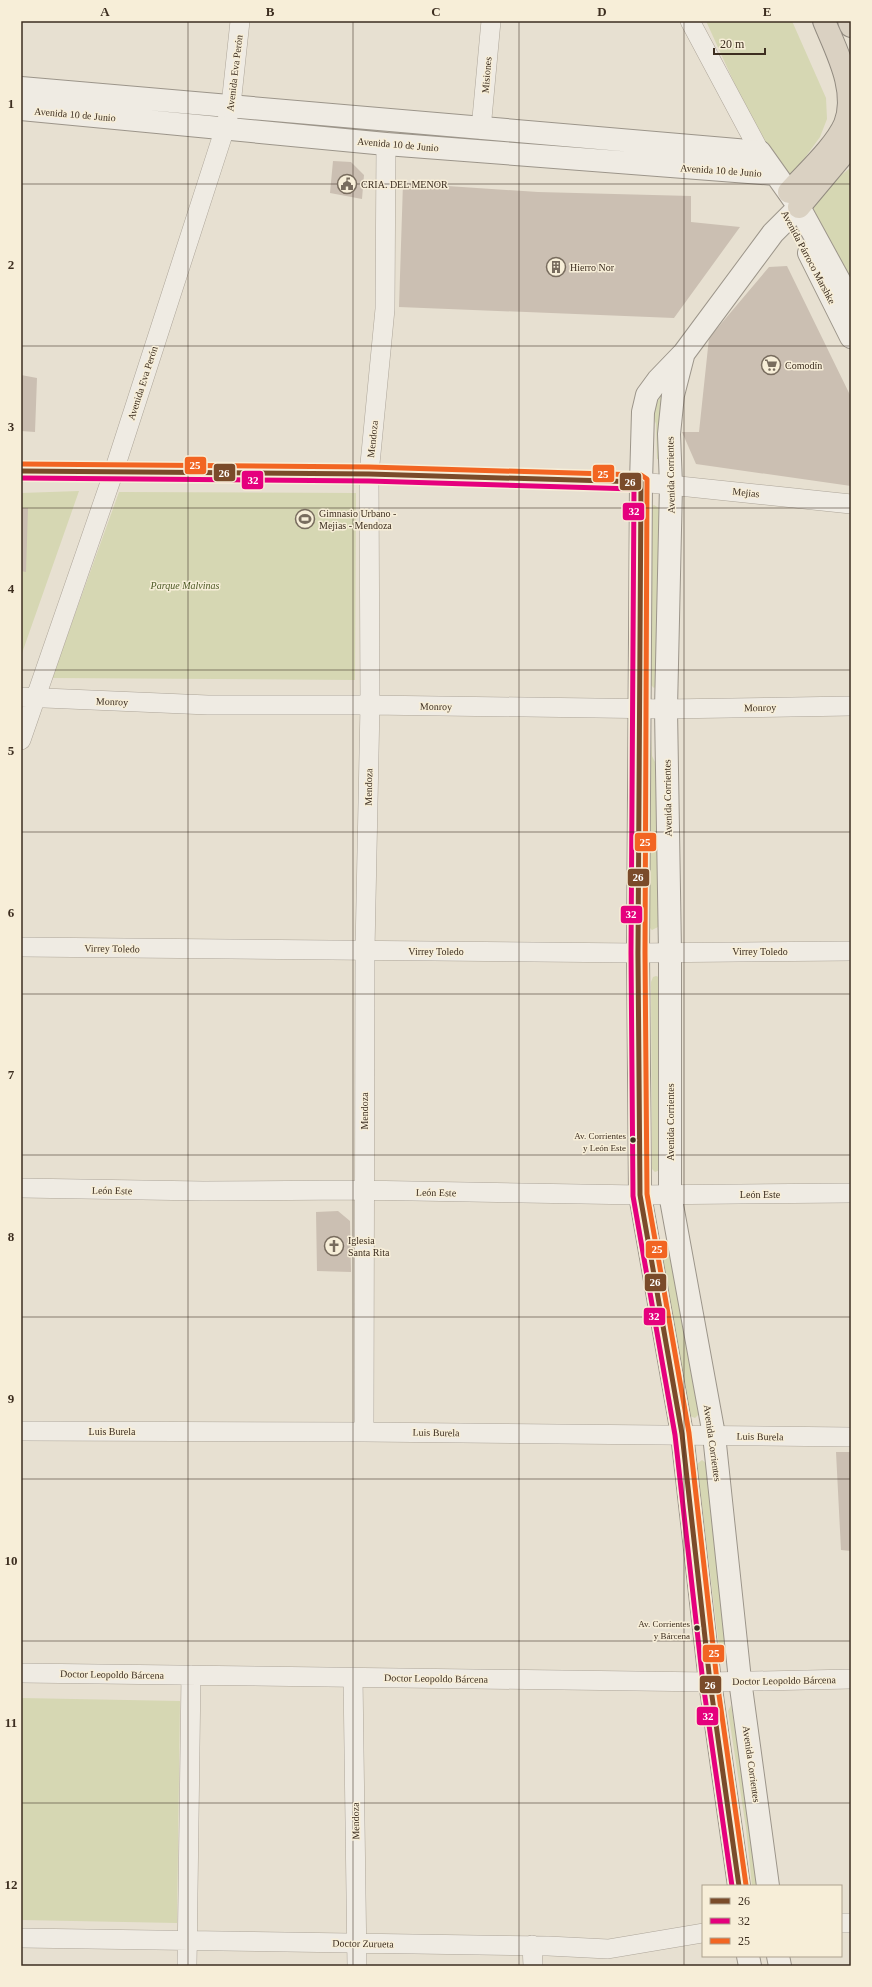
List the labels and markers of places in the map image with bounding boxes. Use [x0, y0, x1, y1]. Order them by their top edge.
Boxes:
public building icon: CRIA. DEL MENOR [336, 173, 358, 195]
place label: CRIA. DEL MENOR [361, 179, 448, 190]
building icon: Hierro Nor [545, 256, 567, 278]
place label: Hierro Nor [570, 262, 615, 273]
supermarket icon: Comodín [760, 354, 782, 376]
place label: Comodín [785, 360, 822, 371]
sports icon: Gimnasio Urbano - Mejias - Mendoza [294, 508, 316, 530]
place label: Gimnasio Urbano - Mejias - Mendoza [319, 508, 396, 531]
place label: Av. Corrientes y León Este [574, 1131, 626, 1153]
marker: Av. Corrientes y León Este [628, 1135, 638, 1145]
church icon: Iglesia Santa Rita [323, 1235, 345, 1257]
place label: Iglesia Santa Rita [348, 1235, 390, 1258]
place label: Av. Corrientes y Bárcena [638, 1619, 690, 1641]
marker: Av. Corrientes y Bárcena [692, 1623, 702, 1633]

